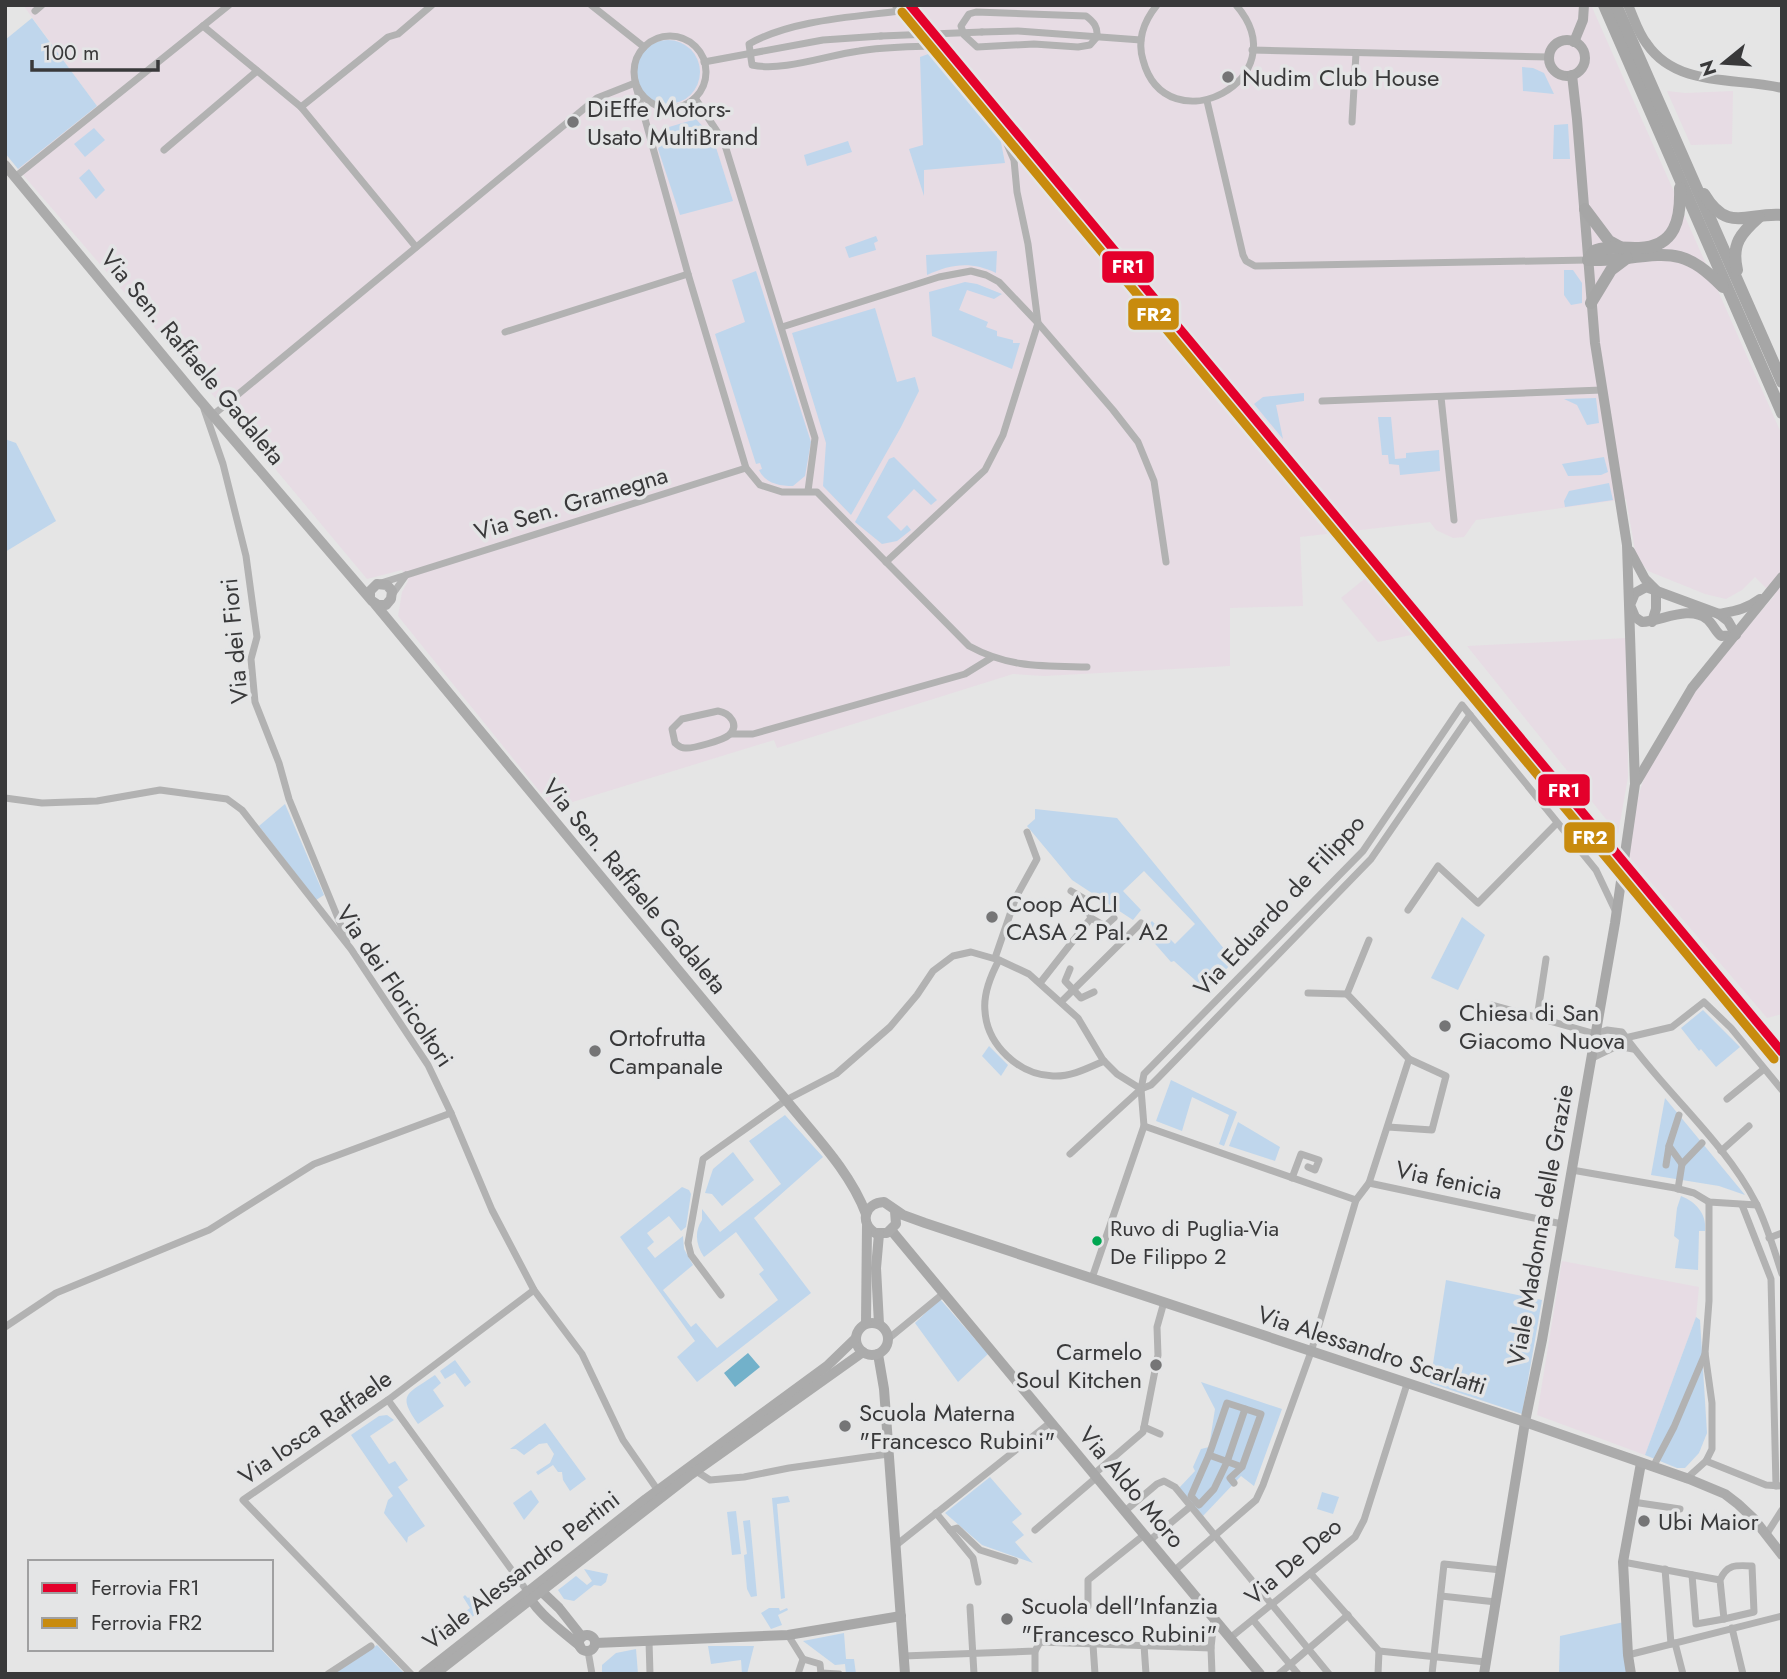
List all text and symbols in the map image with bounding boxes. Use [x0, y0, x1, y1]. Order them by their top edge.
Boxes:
scale bar [32, 28, 158, 72]
north arrow [1689, 28, 1759, 98]
text: 100 m [42, 38, 99, 68]
text: N [1693, 57, 1723, 79]
place label: Nudim Club House [1242, 60, 1439, 95]
marker: Nudim Club House [1220, 69, 1236, 85]
place label: DiEffe Motors- Usato MultiBrand [587, 91, 758, 154]
marker: DiEffe Motors- Usato MultiBrand [565, 114, 581, 130]
street label: Via Sen. Raffaele Gadaleta [92, 242, 294, 472]
line badge: FR1 [1101, 250, 1155, 284]
text: FR1 [1112, 253, 1144, 280]
line badge: FR2 [1127, 297, 1180, 331]
text: FR2 [1136, 301, 1172, 328]
street label: Via Sen. Gramegna [470, 457, 672, 549]
street label: Via dei Fiori [211, 577, 257, 705]
street label: Via Sen. Raffaele Gadaleta [534, 771, 736, 1001]
line badge: FR1 [1537, 773, 1591, 807]
text: FR1 [1548, 777, 1580, 804]
street label: Via Eduardo de Filippo [1185, 806, 1373, 1004]
line badge: FR2 [1563, 821, 1616, 854]
text: FR2 [1572, 824, 1608, 851]
place label: Coop ACLI CASA 2 Pal. A2 [1006, 886, 1168, 949]
street label: Via dei Floricoltori [328, 898, 462, 1074]
marker: Coop ACLI CASA 2 Pal. A2 [984, 909, 1000, 925]
place label: Chiesa di San Giacomo Nuova [1459, 995, 1625, 1058]
marker: Chiesa di San Giacomo Nuova [1437, 1018, 1453, 1034]
place label: Ortofrutta Campanale [609, 1020, 723, 1083]
marker: Ortofrutta Campanale [587, 1043, 603, 1059]
street label: Viale Madonna delle Grazie [1498, 1082, 1582, 1368]
street label: Via fenicia [1392, 1152, 1506, 1208]
place label: Ruvo di Puglia-Via De Filippo 2 [1110, 1212, 1279, 1272]
marker: Ruvo di Puglia-Via De Filippo 2 [1090, 1234, 1104, 1248]
street label: Via Alessandro Scarlatti [1253, 1296, 1491, 1404]
place label: Carmelo Soul Kitchen [1016, 1334, 1142, 1397]
marker: Carmelo Soul Kitchen [1148, 1357, 1164, 1373]
street label: Via Iosca Raffaele [231, 1361, 399, 1493]
place label: Scuola Materna "Francesco Rubini" [859, 1395, 1055, 1458]
marker: Scuola Materna "Francesco Rubini" [837, 1418, 853, 1434]
street label: Via Aldo Moro [1070, 1418, 1194, 1556]
street label: Viale Alessandro Pertini [415, 1482, 627, 1658]
place label: Ubi Maior [1658, 1504, 1759, 1539]
street label: Via De Deo [1237, 1509, 1349, 1613]
marker: Ubi Maior [1636, 1513, 1652, 1529]
legend [28, 1560, 273, 1651]
text: Ferrovia FR1 [91, 1573, 200, 1603]
place label: Scuola dell'Infanzia "Francesco Rubini" [1021, 1588, 1218, 1651]
text: Ferrovia FR2 [91, 1608, 202, 1638]
marker: Scuola dell'Infanzia "Francesco Rubini" [999, 1611, 1015, 1627]

